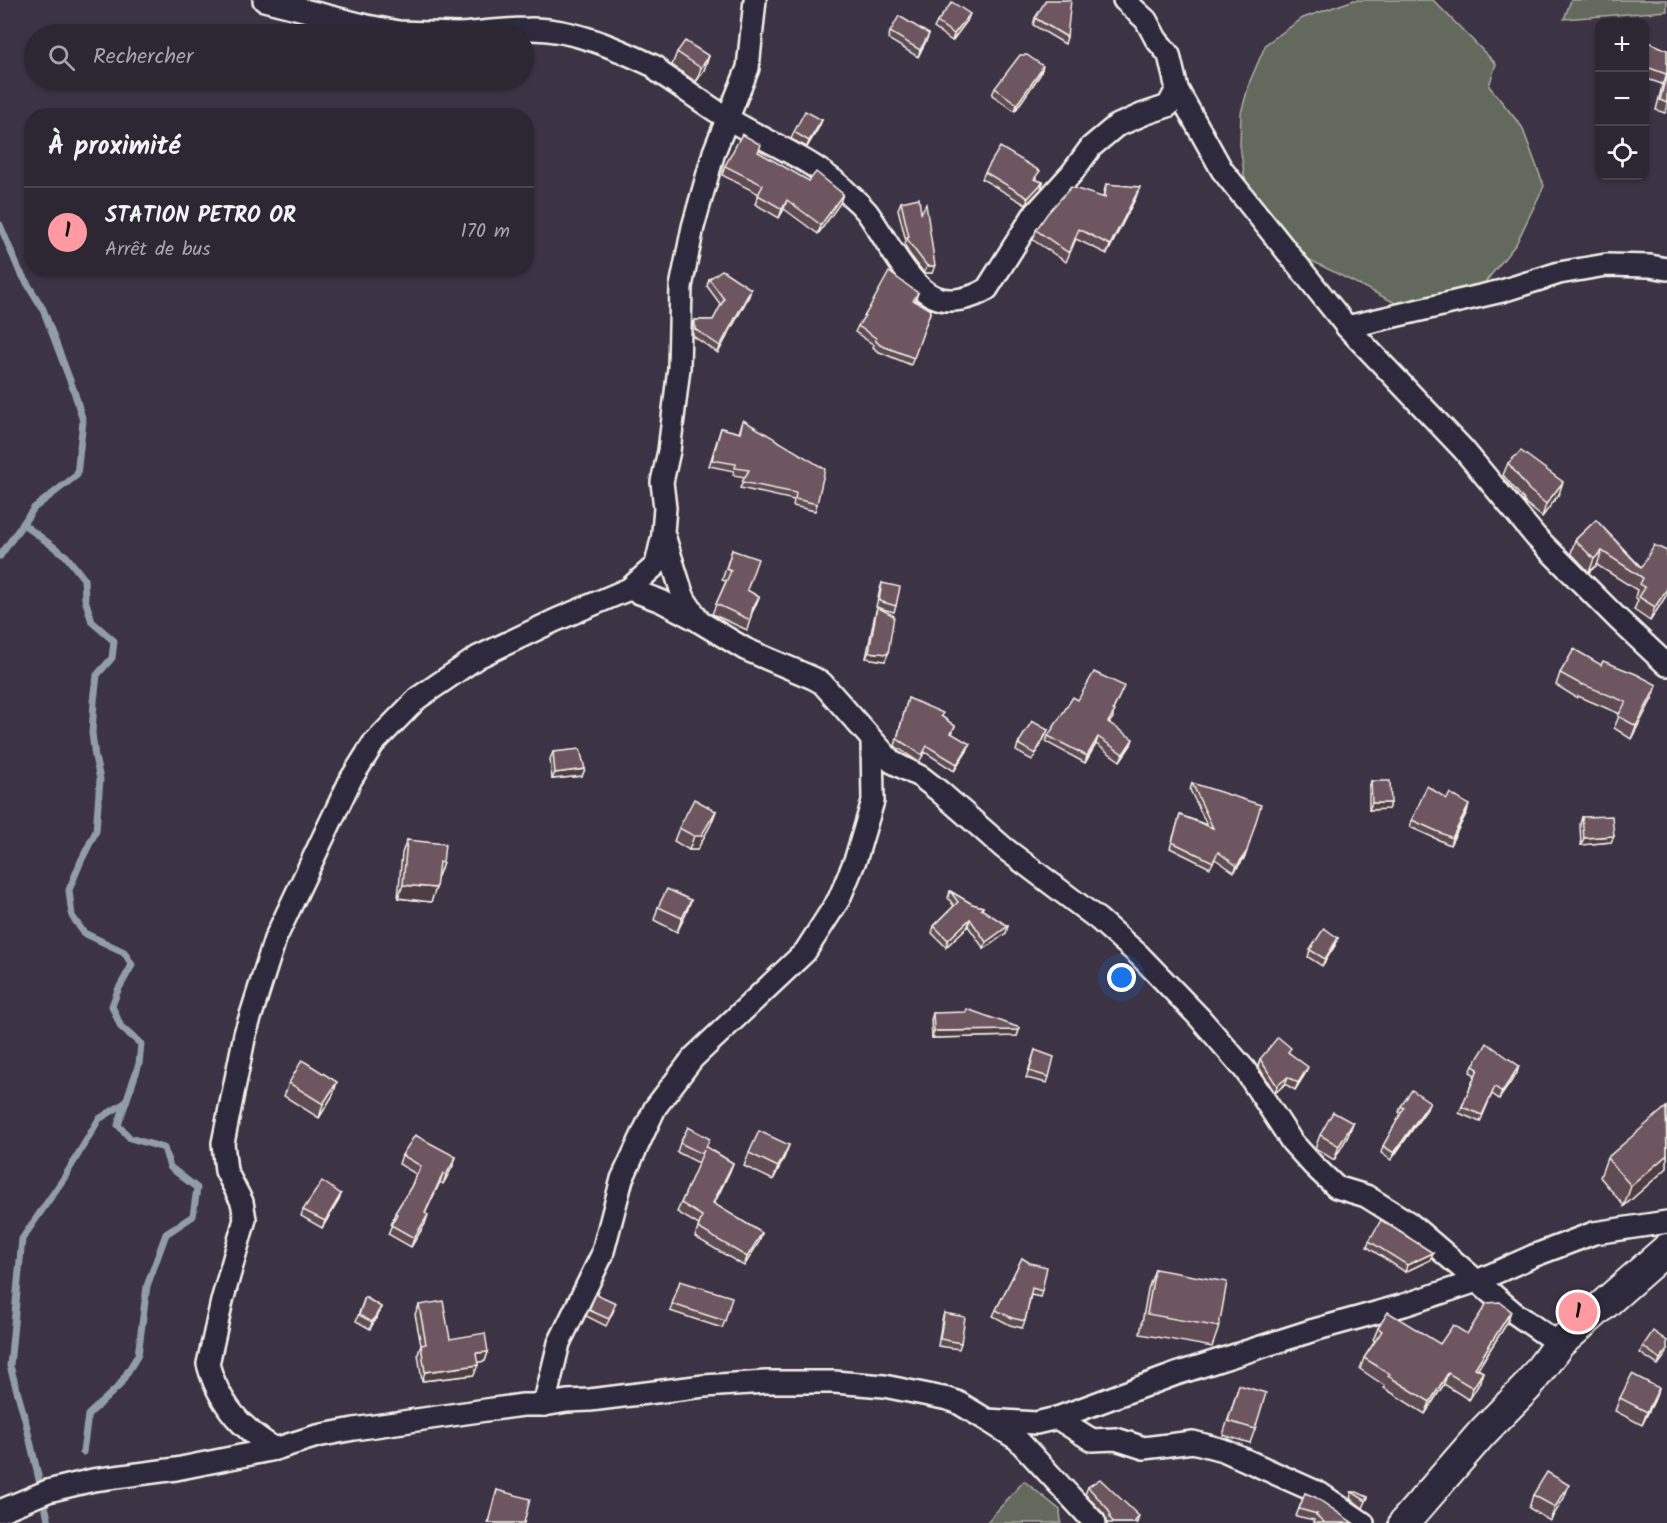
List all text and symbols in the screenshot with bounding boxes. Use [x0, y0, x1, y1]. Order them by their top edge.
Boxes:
map controls [1595, 18, 1649, 180]
button: + [1595, 18, 1649, 72]
search box [24, 24, 534, 90]
text: Rechercher [93, 40, 193, 75]
icon: search [45, 41, 78, 74]
button: − [1595, 72, 1649, 126]
text: À proximité [48, 126, 180, 168]
button: locate [1595, 126, 1649, 180]
text: STATION PETRO OR [105, 199, 296, 234]
text: 1 [64, 216, 71, 248]
text: 170 m [461, 216, 510, 248]
text: Arrêt de bus [105, 234, 211, 266]
your location [1107, 963, 1136, 992]
pin: 1 [1558, 1290, 1598, 1334]

